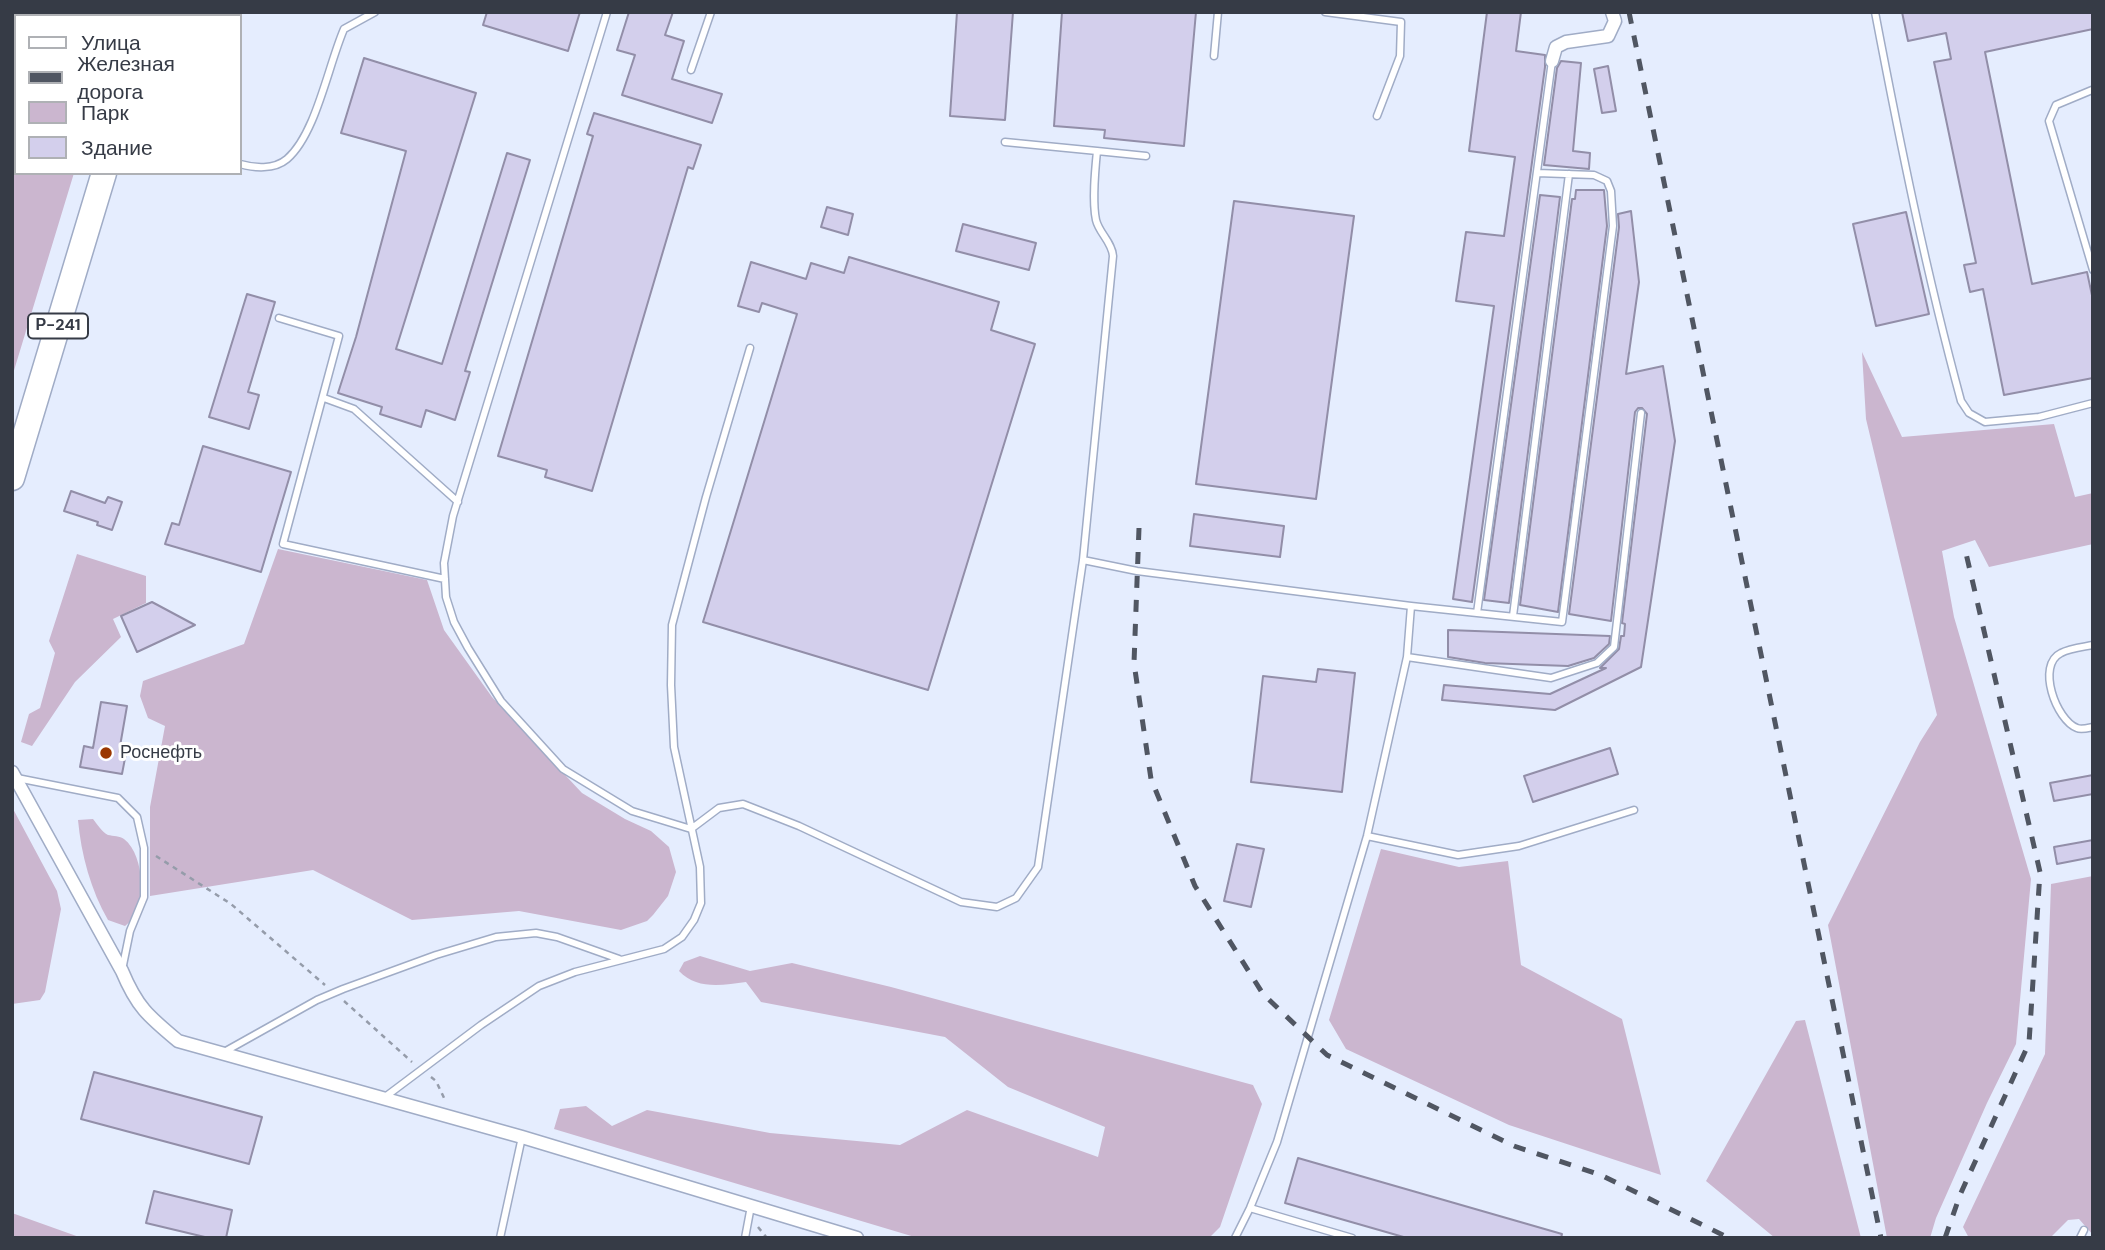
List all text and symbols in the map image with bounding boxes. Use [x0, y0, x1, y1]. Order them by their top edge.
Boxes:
legend [14, 14, 242, 175]
text: Улица [81, 29, 141, 57]
text: Железная дорога [77, 50, 175, 106]
text: Парк [81, 99, 129, 127]
text: Здание [81, 134, 153, 162]
road number: Р-241 [28, 314, 88, 338]
place label: Роснефть [120, 742, 202, 764]
marker: Роснефть [98, 745, 114, 761]

